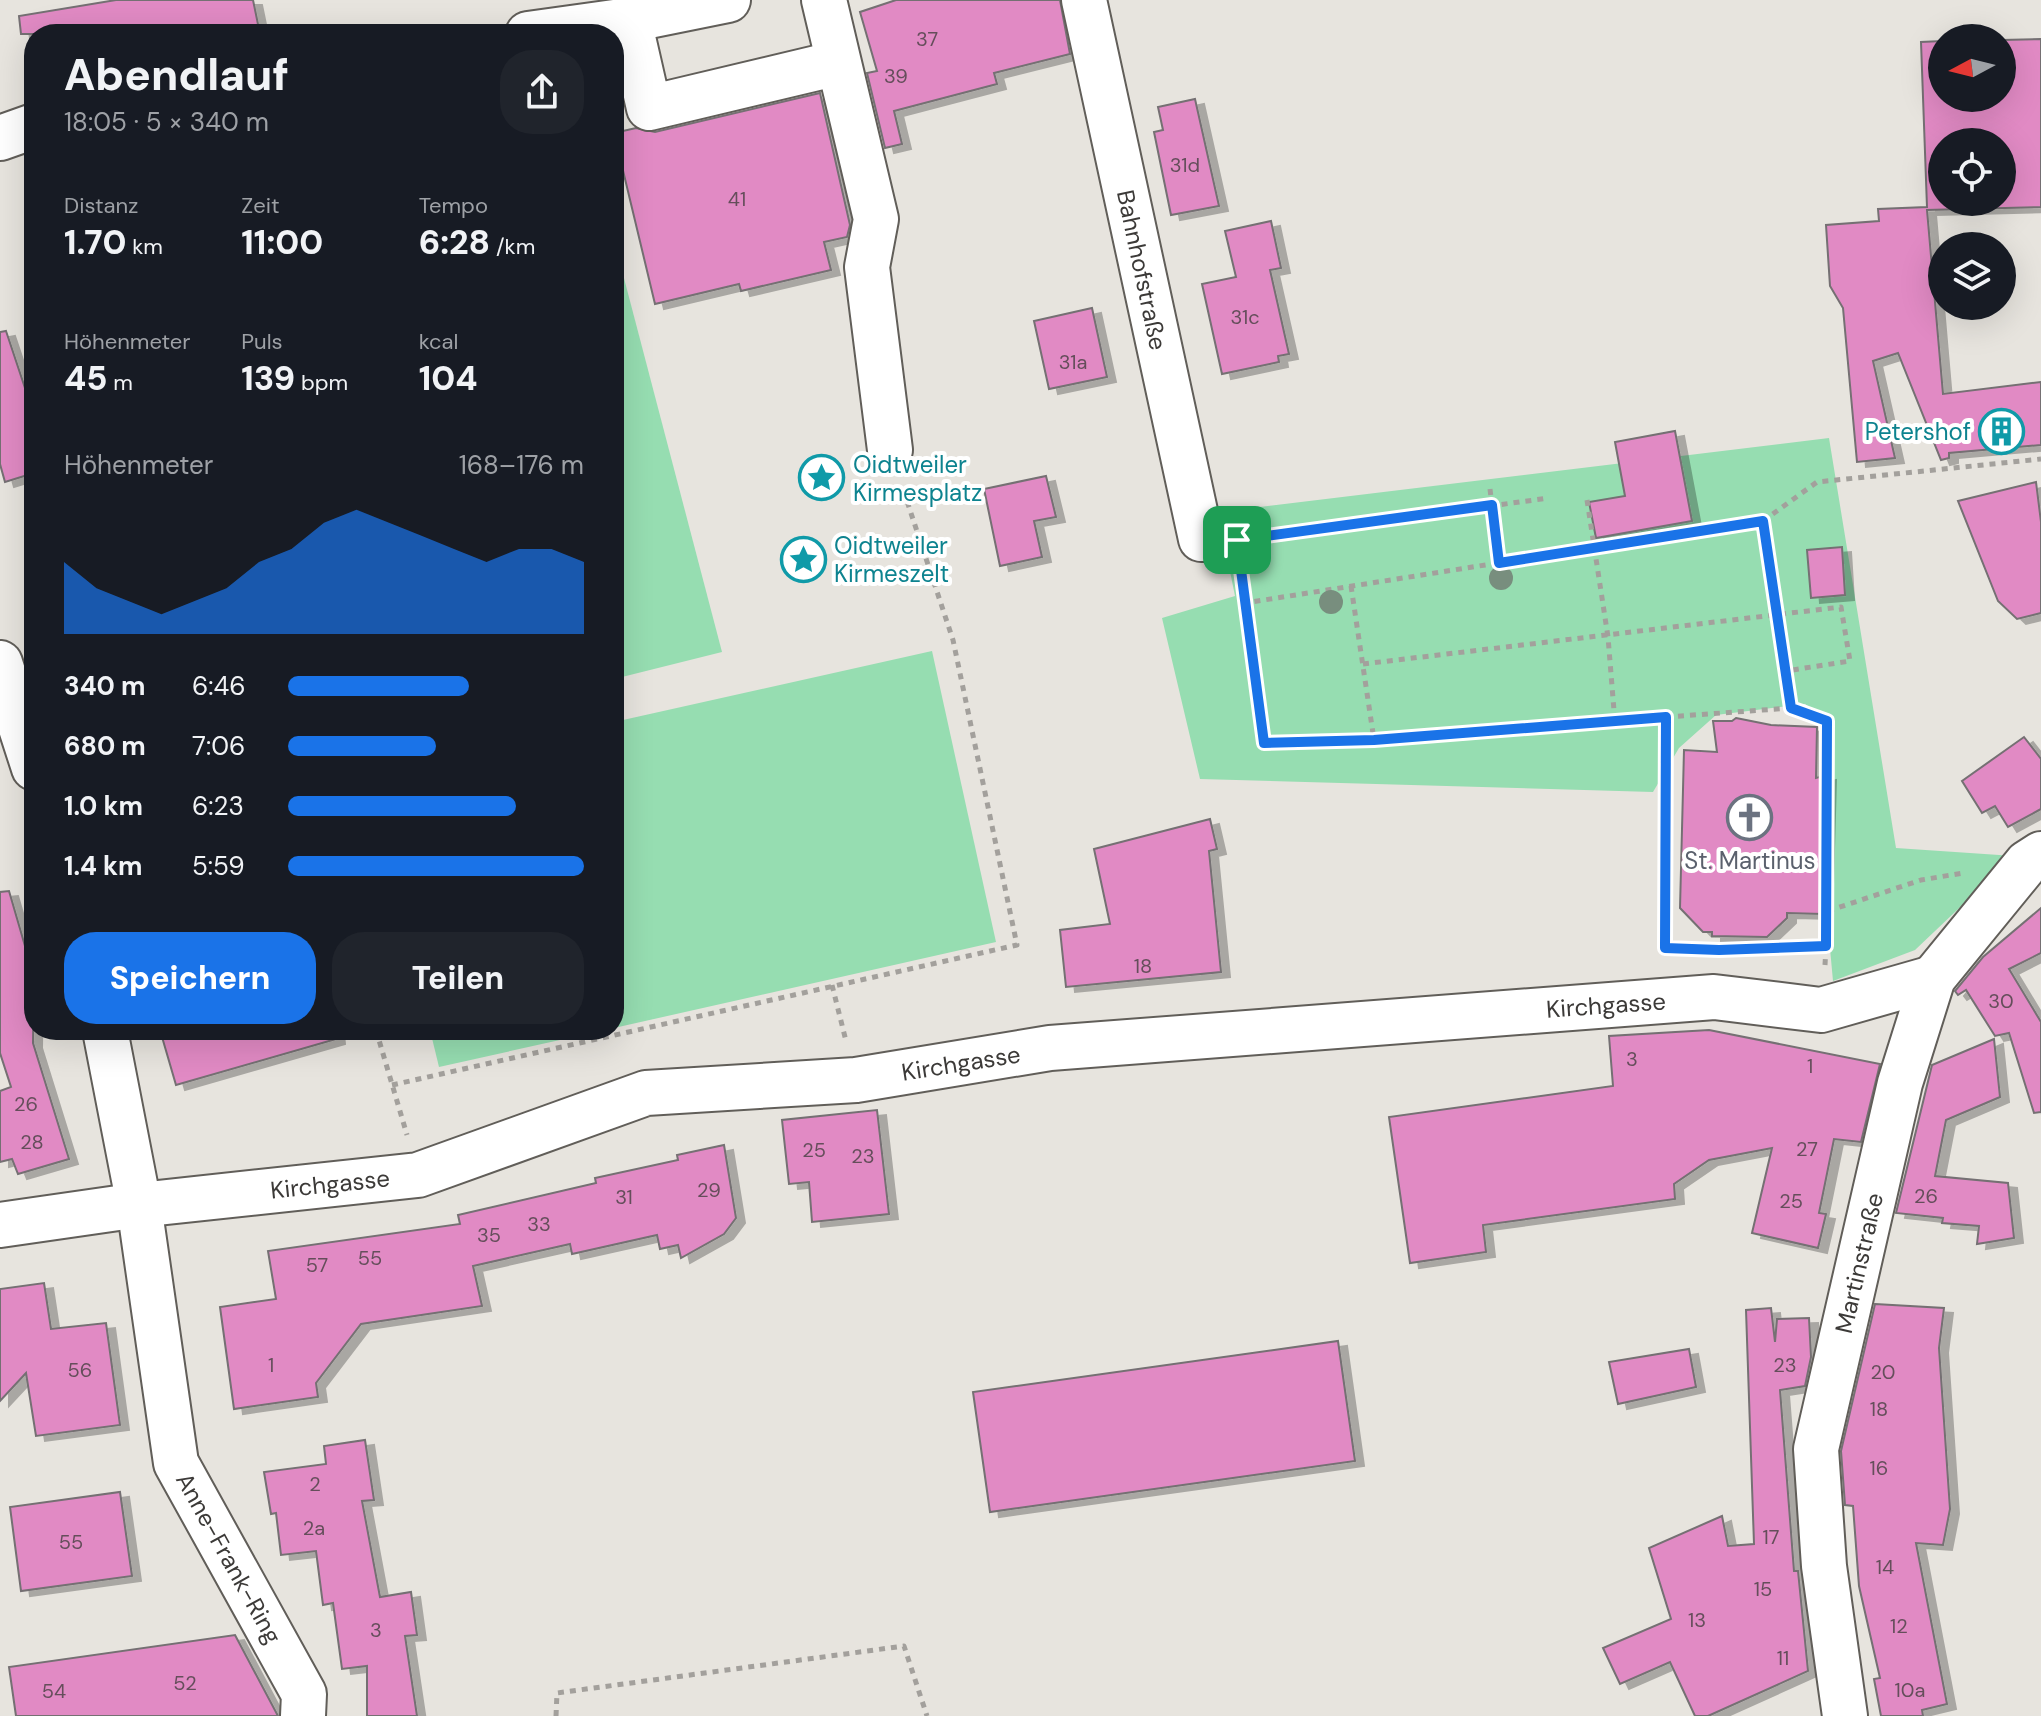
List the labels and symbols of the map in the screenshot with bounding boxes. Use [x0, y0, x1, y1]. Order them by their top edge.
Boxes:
north arrow [1928, 24, 2016, 112]
house number: 37 [916, 26, 938, 52]
house number: 39 [884, 63, 908, 89]
house number: 31d [1170, 152, 1200, 178]
house number: 41 [728, 186, 746, 212]
street label: Bahnhofstraße [1110, 187, 1174, 353]
house number: 31c [1230, 304, 1260, 330]
house number: 31a [1059, 349, 1087, 375]
building icon: Petershof [1978, 407, 2026, 455]
place label: Petershof [1865, 416, 1971, 447]
place label: Oidtweiler Kirmesplatz [853, 449, 982, 508]
place icon: Oidtweiler Kirmesplatz [798, 454, 846, 502]
pin [1203, 506, 1271, 574]
place label: Oidtweiler Kirmeszelt [834, 530, 949, 589]
place icon: Oidtweiler Kirmeszelt [779, 535, 827, 583]
church icon: St. Martinus [1726, 794, 1774, 842]
place label: St. Martinus [1684, 845, 1816, 876]
house number: 18 [1134, 953, 1152, 979]
street label: Kirchgasse [1545, 985, 1667, 1025]
house number: 30 [1988, 988, 2014, 1014]
street label: Kirchgasse [899, 1038, 1023, 1088]
house number: 3 [1626, 1046, 1638, 1072]
house number: 1 [1807, 1053, 1813, 1079]
house number: 26 [14, 1091, 38, 1117]
house number: 28 [20, 1129, 44, 1155]
house number: 27 [1796, 1136, 1818, 1162]
house number: 25 [802, 1137, 826, 1163]
house number: 23 [851, 1143, 875, 1169]
street label: Kirchgasse [269, 1162, 391, 1206]
house number: 29 [697, 1177, 721, 1203]
house number: 26 [1914, 1183, 1938, 1209]
house number: 31 [615, 1184, 633, 1210]
house number: 25 [1779, 1188, 1803, 1214]
street label: Martinstraße [1828, 1190, 1890, 1336]
house number: 33 [527, 1211, 551, 1237]
house number: 35 [477, 1222, 501, 1248]
house number: 55 [358, 1245, 382, 1271]
house number: 57 [306, 1252, 328, 1278]
house number: 1 [268, 1352, 274, 1378]
house number: 23 [1773, 1352, 1797, 1378]
house number: 56 [68, 1357, 92, 1383]
house number: 20 [1871, 1359, 1896, 1385]
house number: 18 [1870, 1396, 1888, 1422]
house number: 16 [1870, 1455, 1888, 1481]
street label: Anne-Frank-Ring [169, 1467, 289, 1649]
house number: 2 [309, 1471, 321, 1497]
house number: 2a [303, 1515, 325, 1541]
house number: 17 [1763, 1524, 1779, 1550]
house number: 55 [59, 1529, 83, 1555]
house number: 14 [1876, 1554, 1894, 1580]
house number: 15 [1754, 1576, 1772, 1602]
house number: 13 [1688, 1607, 1706, 1633]
house number: 12 [1890, 1613, 1908, 1639]
house number: 3 [370, 1617, 382, 1643]
house number: 11 [1777, 1645, 1789, 1671]
house number: 52 [173, 1670, 197, 1696]
house number: 10a [1895, 1677, 1925, 1703]
house number: 54 [42, 1678, 66, 1704]

